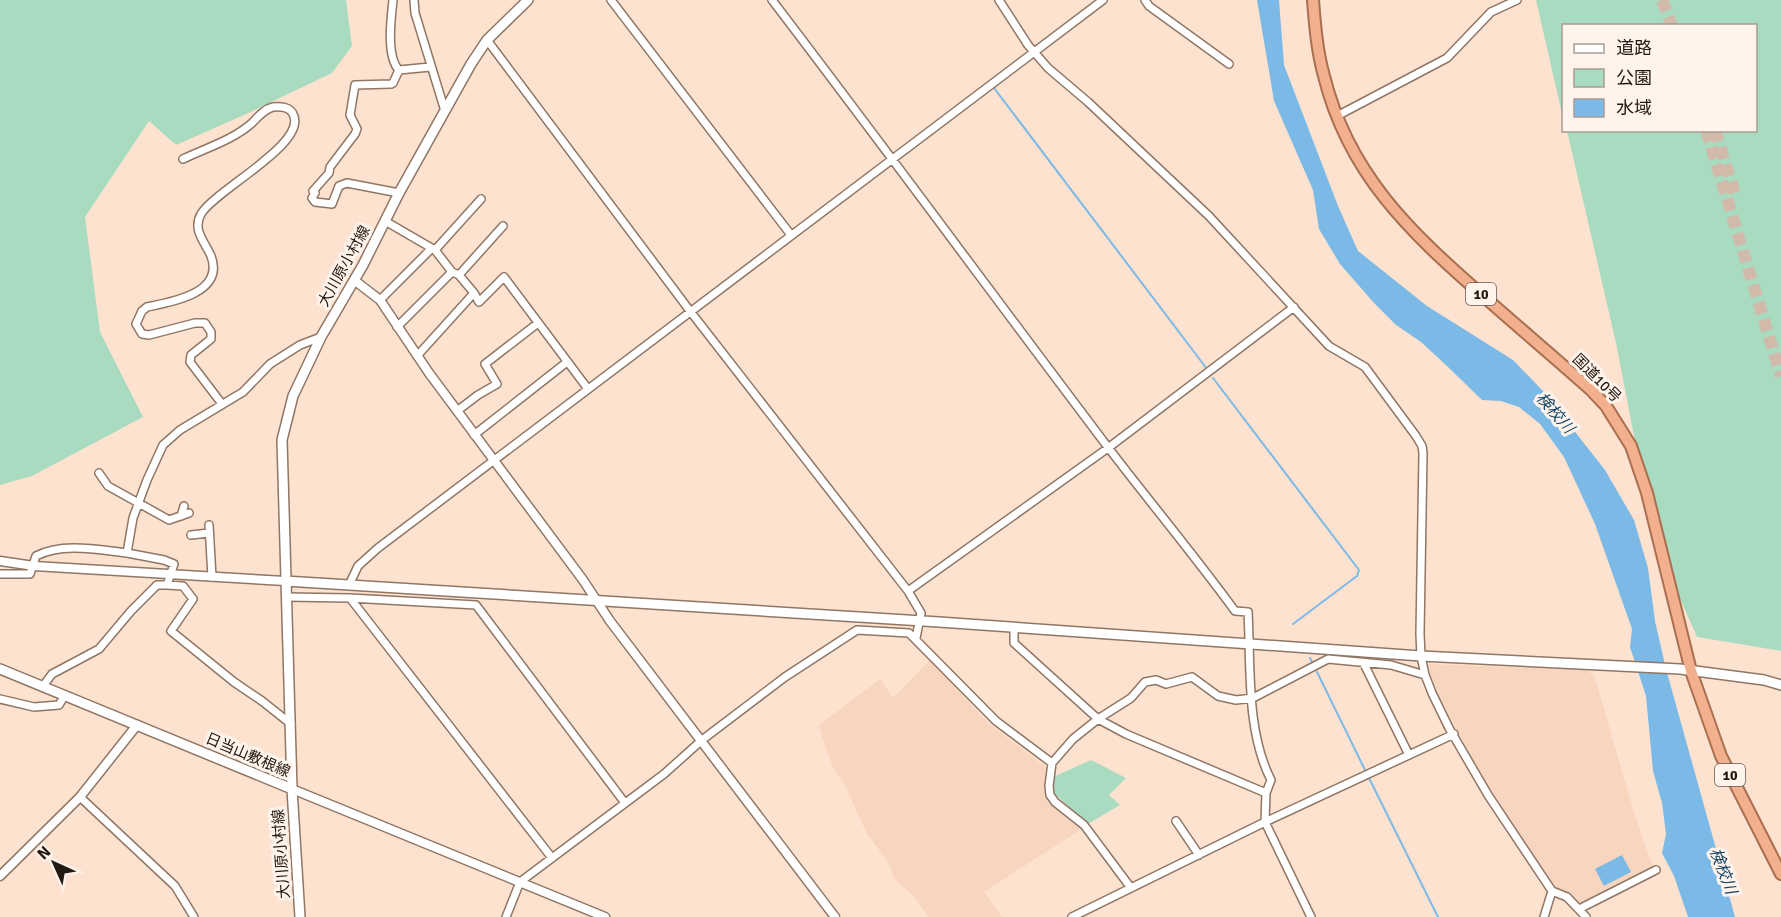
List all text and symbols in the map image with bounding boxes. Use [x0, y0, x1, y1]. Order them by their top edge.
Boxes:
legend [1562, 24, 1757, 132]
text: 道路 [1616, 37, 1652, 59]
text: 公園 [1616, 67, 1652, 89]
text: 水域 [1616, 97, 1652, 119]
street label: 大川原小村線 [314, 222, 374, 310]
road number: 10 [1466, 283, 1496, 305]
street label: 国道10号 [1569, 350, 1625, 406]
water label: 検校川 [1532, 388, 1580, 439]
street label: 日当山敷根線 [203, 729, 293, 781]
road number: 10 [1715, 764, 1745, 786]
street label: 大川原小村線 [269, 808, 293, 900]
north arrow [24, 833, 84, 893]
text: N [33, 842, 55, 864]
water label: 検校川 [1705, 845, 1742, 899]

